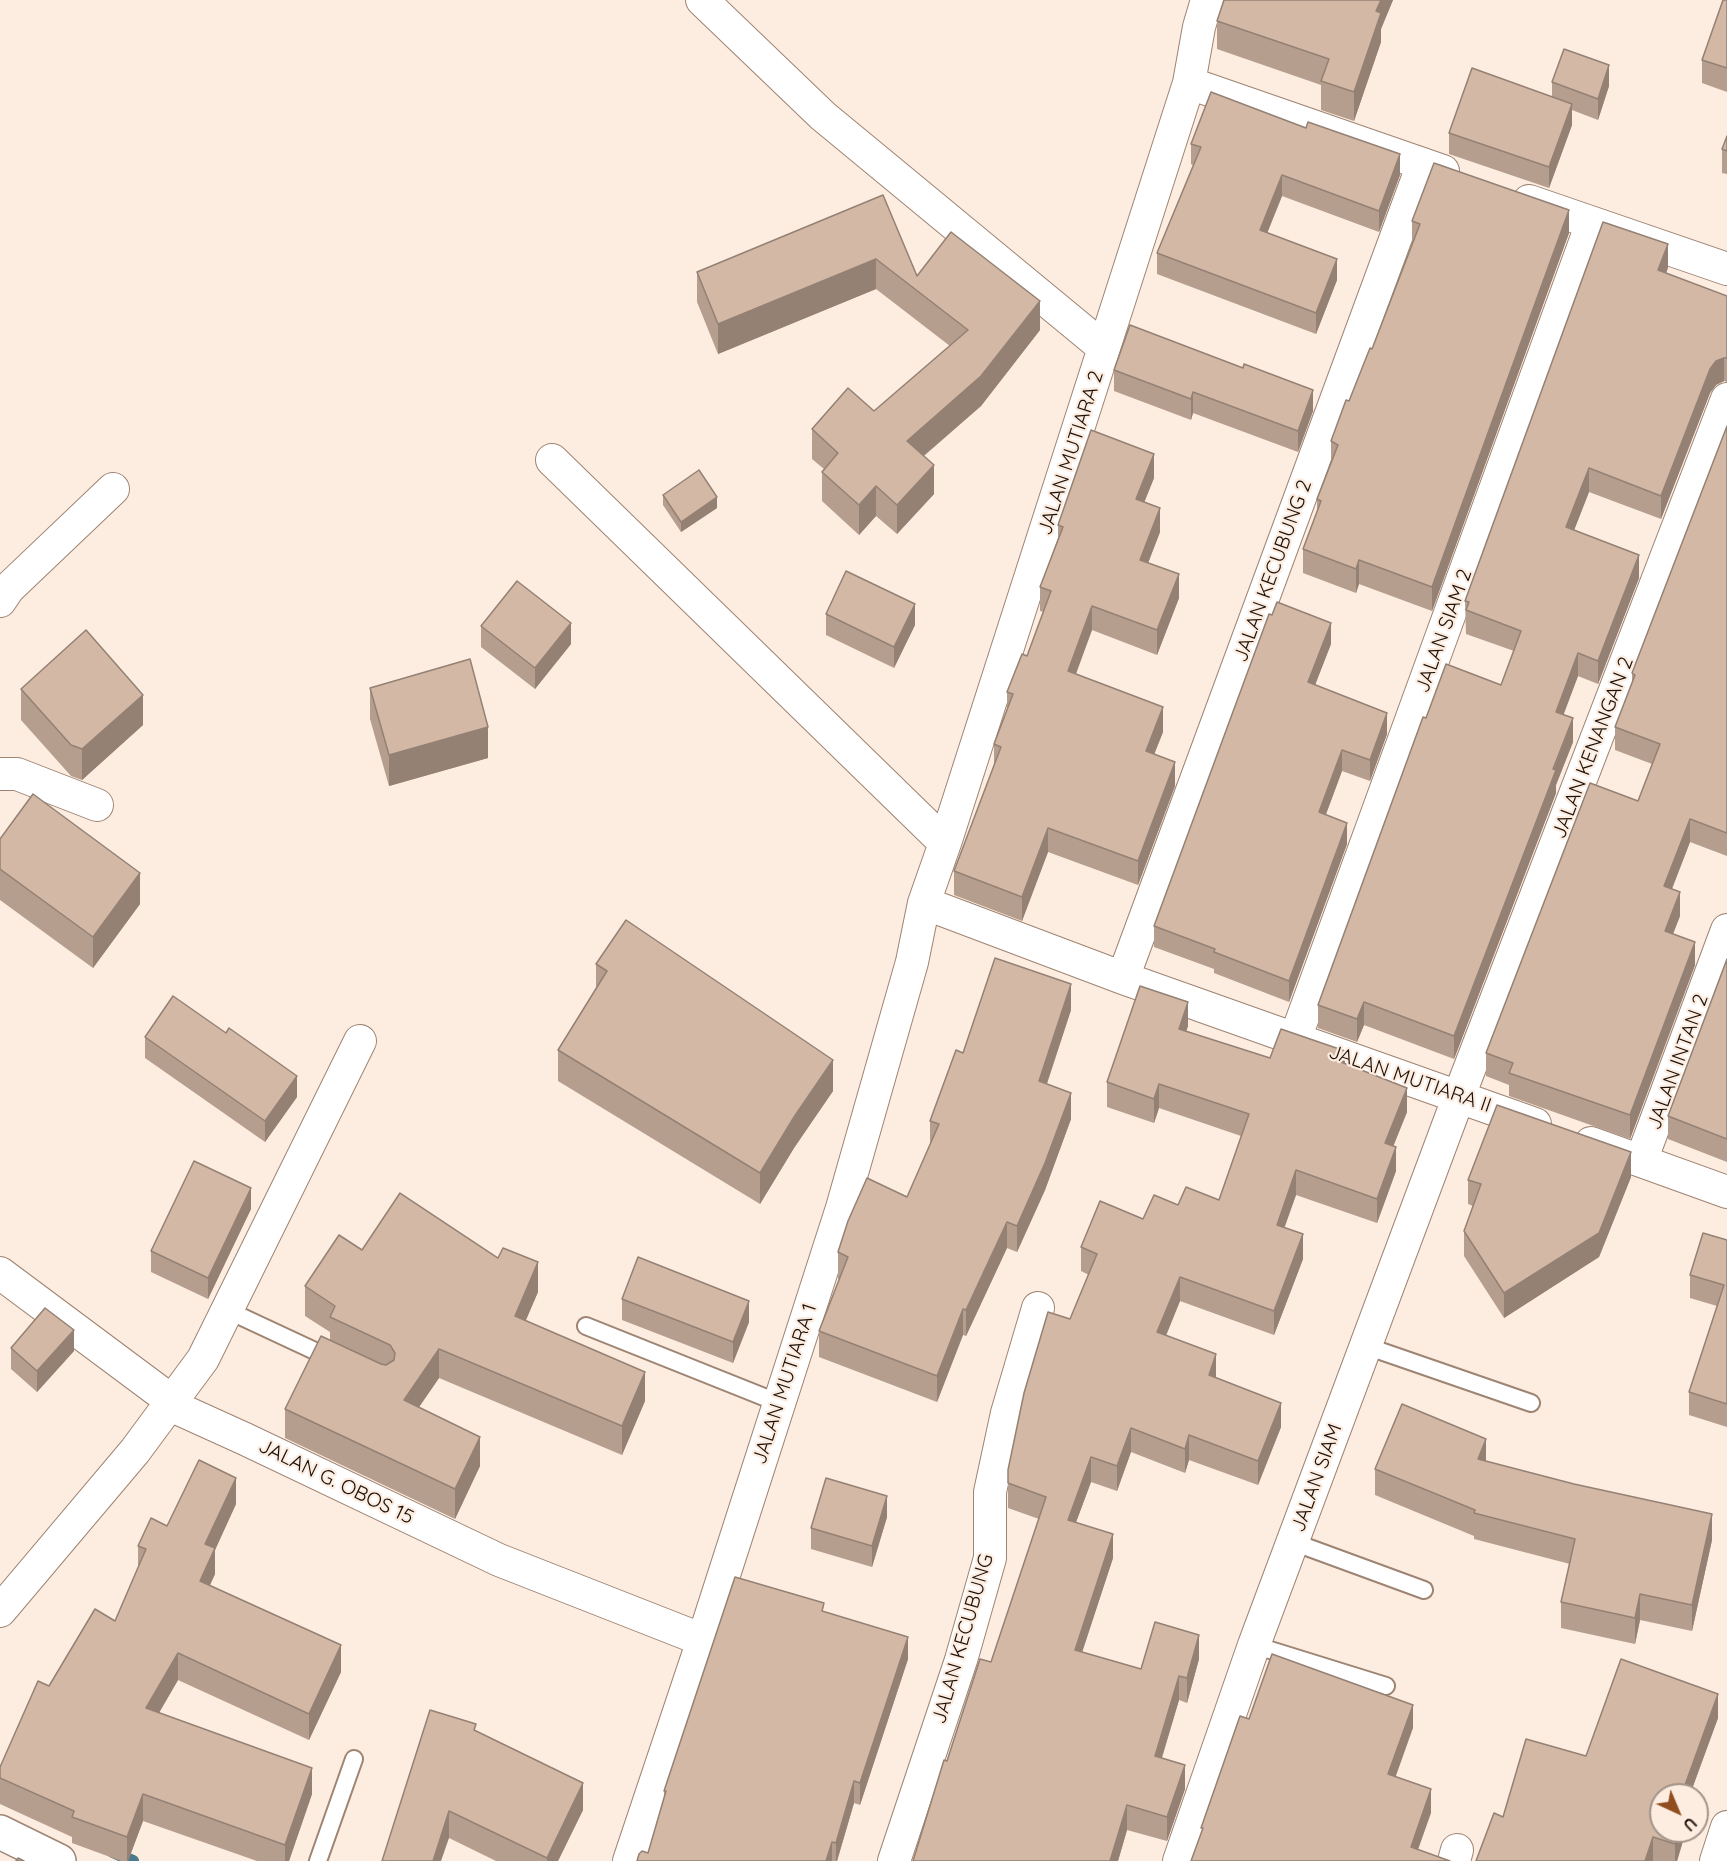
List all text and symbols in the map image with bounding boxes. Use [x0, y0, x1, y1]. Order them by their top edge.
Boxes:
street label: JALAN MUTIARA 2 [1033, 368, 1109, 538]
street label: JALAN KECUBUNG 2 [1229, 477, 1317, 665]
street label: JALAN SIAM 2 [1411, 566, 1477, 696]
street label: JALAN KENANGAN 2 [1547, 654, 1639, 842]
street label: JALAN INTAN 2 [1642, 991, 1714, 1133]
street label: JALAN MUTIARA II [1326, 1040, 1494, 1118]
street label: JALAN MUTIARA 1 [748, 1301, 822, 1467]
street label: JALAN SIAM [1286, 1421, 1348, 1535]
street label: JALAN G. OBOS 15 [255, 1434, 417, 1530]
street label: JALAN KECUBUNG [927, 1551, 999, 1727]
north arrow [1649, 1783, 1709, 1843]
text: U [1679, 1813, 1701, 1836]

